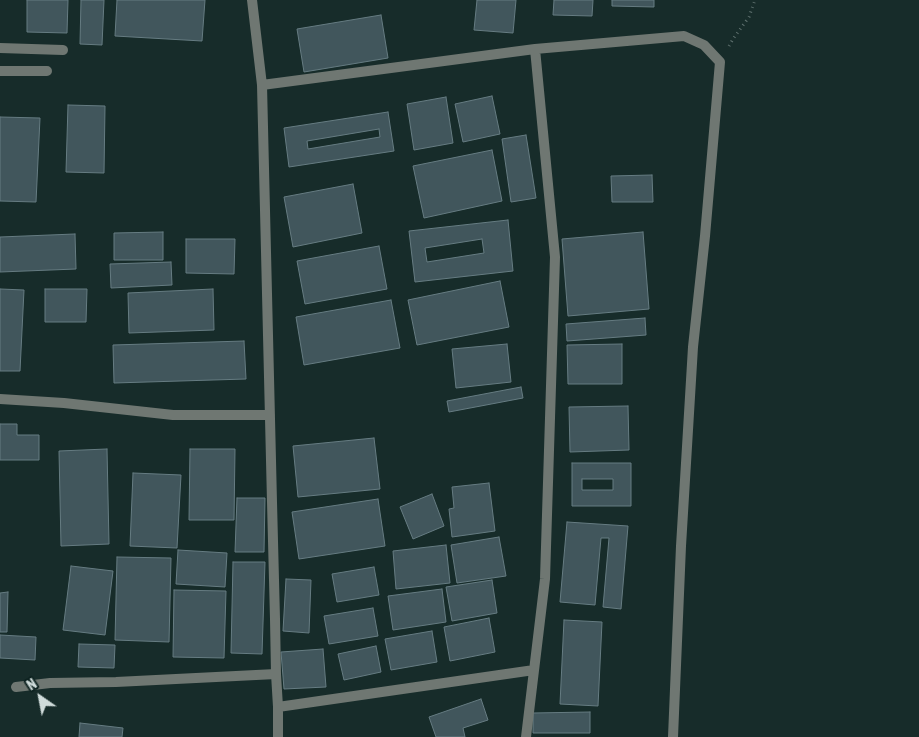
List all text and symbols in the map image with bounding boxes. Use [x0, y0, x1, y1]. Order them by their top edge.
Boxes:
north arrow [15, 672, 65, 722]
text: N [24, 675, 40, 693]

